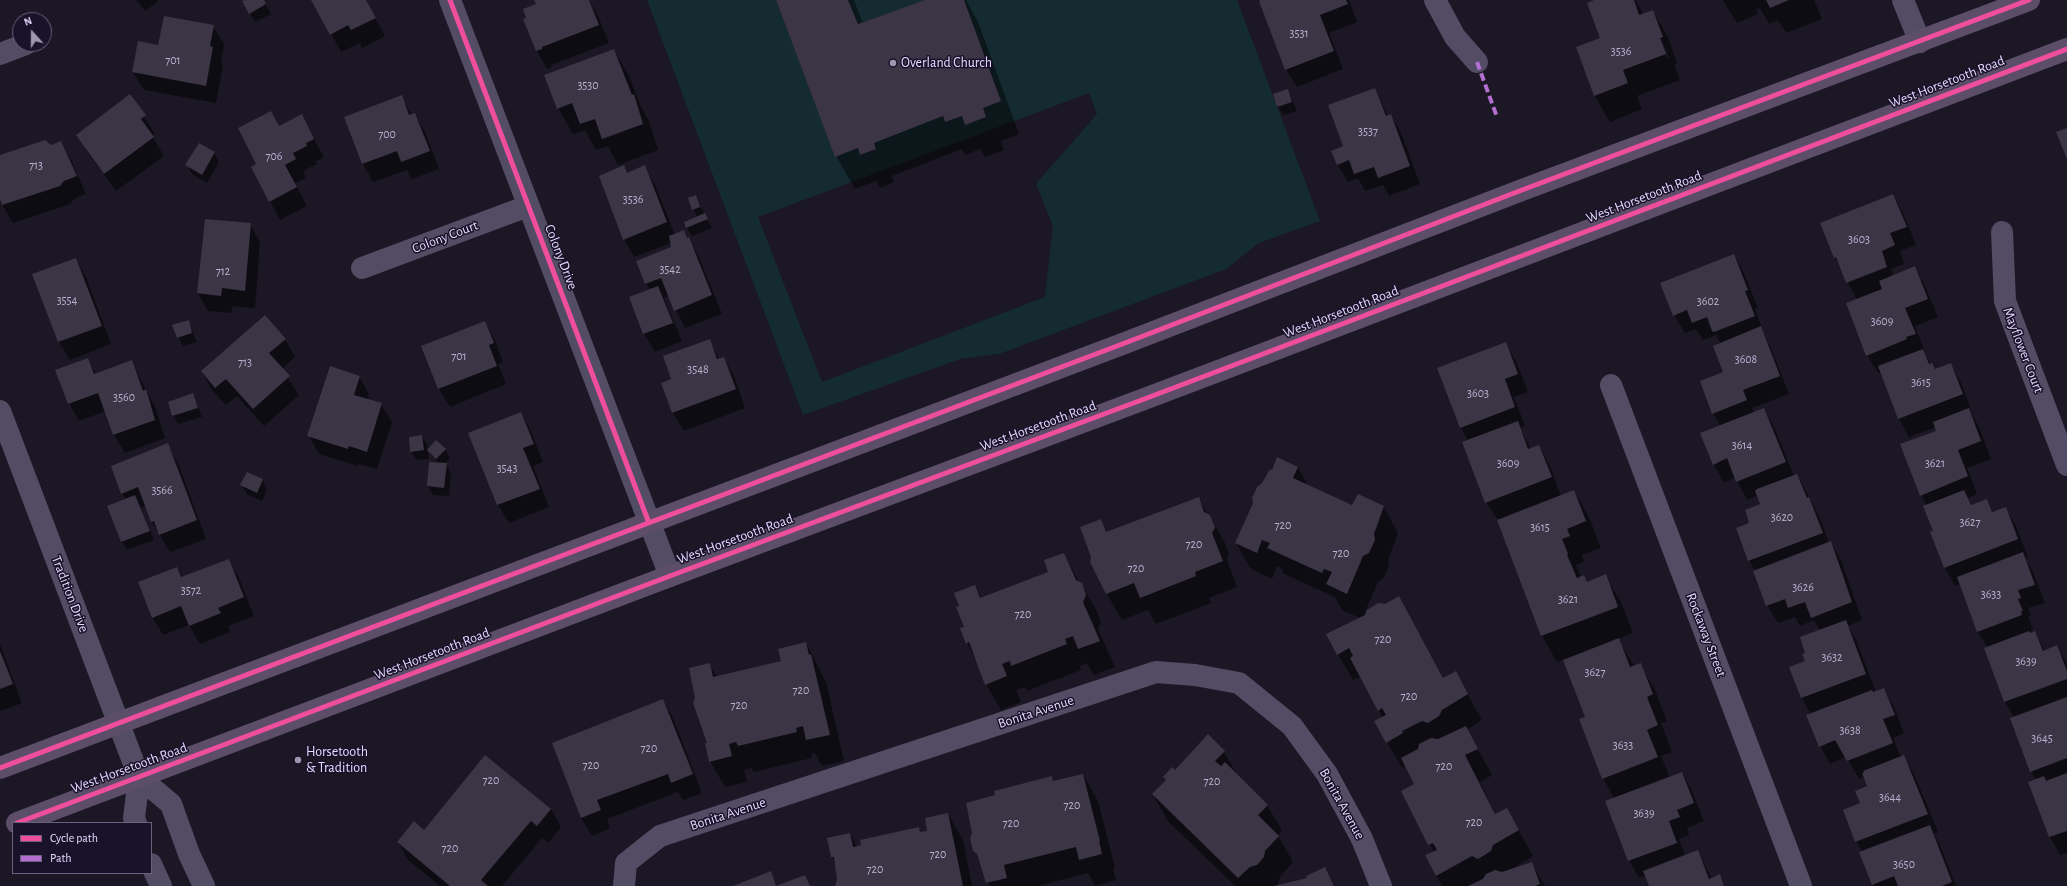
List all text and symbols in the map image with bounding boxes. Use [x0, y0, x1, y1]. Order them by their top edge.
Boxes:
north arrow [12, 12, 52, 52]
text: N [22, 15, 33, 28]
house number: 3531 [1289, 26, 1309, 40]
house number: 3536 [1611, 44, 1631, 58]
street label: West Horsetooth Road [1887, 52, 2007, 112]
house number: 701 [165, 53, 181, 67]
place label: Overland Church [901, 55, 992, 71]
marker: Overland Church [888, 58, 898, 68]
house number: 3530 [577, 78, 599, 92]
house number: 3537 [1358, 124, 1378, 138]
house number: 700 [378, 127, 396, 141]
house number: 706 [266, 149, 282, 163]
house number: 713 [29, 158, 43, 172]
street label: West Horsetooth Road [1584, 167, 1704, 227]
house number: 3536 [623, 192, 643, 206]
street label: Colony Court [410, 217, 480, 257]
street label: Colony Drive [541, 222, 581, 292]
house number: 3603 [1848, 232, 1870, 246]
house number: 3542 [659, 262, 681, 276]
house number: 712 [216, 264, 230, 278]
street label: West Horsetooth Road [1281, 282, 1401, 342]
house number: 3554 [57, 293, 77, 307]
house number: 3602 [1697, 294, 1719, 308]
street label: Mayflower Court [1999, 305, 2047, 395]
house number: 3609 [1871, 314, 1893, 328]
house number: 701 [451, 349, 467, 363]
house number: 3608 [1735, 352, 1757, 366]
house number: 713 [238, 355, 252, 369]
house number: 3548 [687, 362, 709, 376]
house number: 3615 [1911, 375, 1931, 389]
house number: 3603 [1467, 386, 1489, 400]
house number: 3560 [113, 390, 135, 404]
street label: West Horsetooth Road [978, 397, 1098, 455]
house number: 3614 [1732, 438, 1752, 452]
house number: 3609 [1497, 456, 1519, 470]
house number: 3621 [1925, 456, 1945, 470]
house number: 3543 [497, 461, 517, 475]
house number: 3566 [151, 483, 173, 497]
street label: West Horsetooth Road [675, 510, 795, 568]
house number: 3620 [1771, 510, 1793, 524]
house number: 3627 [1959, 515, 1981, 529]
house number: 720 [1275, 518, 1291, 532]
house number: 3615 [1530, 520, 1550, 534]
house number: 720 [1186, 537, 1202, 551]
house number: 720 [1333, 546, 1349, 560]
street label: Tradition Drive [48, 553, 92, 635]
house number: 720 [1128, 561, 1144, 575]
house number: 3626 [1792, 580, 1814, 594]
house number: 3572 [181, 583, 201, 597]
house number: 3633 [1981, 587, 2001, 601]
street label: Rockaway Street [1682, 591, 1730, 679]
house number: 3621 [1558, 592, 1578, 606]
house number: 720 [1015, 607, 1031, 621]
street label: West Horsetooth Road [372, 624, 492, 684]
house number: 720 [1375, 632, 1391, 646]
house number: 3632 [1822, 650, 1842, 664]
house number: 3639 [2015, 654, 2037, 668]
house number: 3627 [1584, 665, 1606, 679]
house number: 720 [793, 683, 809, 697]
house number: 720 [1401, 689, 1417, 703]
street label: Bonita Avenue [996, 692, 1076, 732]
house number: 720 [731, 698, 747, 712]
house number: 3638 [1839, 723, 1861, 737]
house number: 3645 [2031, 731, 2053, 745]
house number: 3633 [1613, 738, 1633, 752]
street label: West Horsetooth Road [69, 739, 189, 797]
house number: 720 [641, 741, 657, 755]
place label: Horsetooth & Tradition [306, 744, 368, 776]
marker: Horsetooth & Tradition [293, 755, 303, 765]
house number: 720 [583, 758, 599, 772]
house number: 720 [1436, 759, 1452, 773]
street label: Bonita Avenue [1316, 765, 1368, 843]
house number: 720 [483, 773, 499, 787]
house number: 720 [1204, 774, 1220, 788]
house number: 3644 [1879, 790, 1901, 804]
street label: Bonita Avenue [688, 794, 768, 834]
house number: 720 [1064, 798, 1080, 812]
house number: 3639 [1633, 806, 1655, 820]
house number: 720 [1466, 815, 1482, 829]
house number: 720 [1003, 816, 1019, 830]
legend [12, 822, 152, 874]
text: Cycle path [50, 832, 98, 844]
house number: 720 [442, 841, 458, 855]
house number: 720 [930, 847, 946, 861]
text: Path [50, 852, 72, 864]
house number: 3650 [1893, 857, 1915, 871]
house number: 720 [867, 862, 883, 876]

